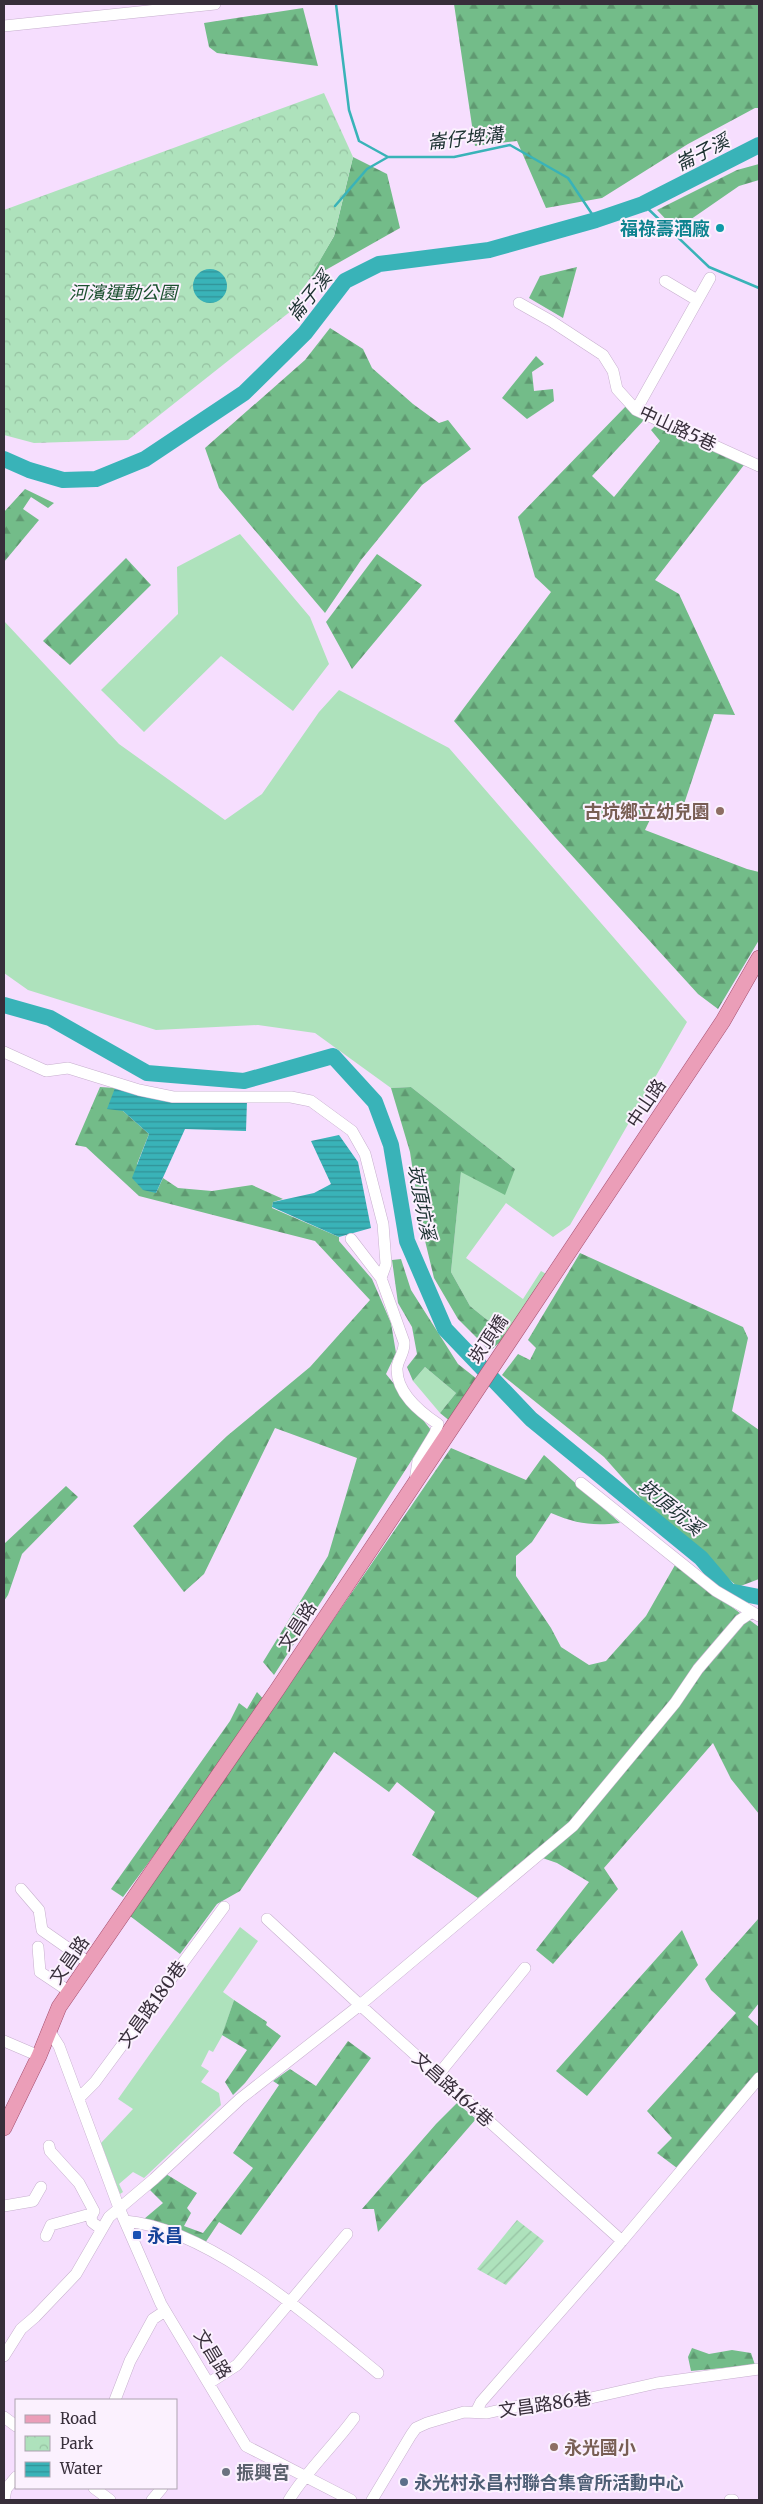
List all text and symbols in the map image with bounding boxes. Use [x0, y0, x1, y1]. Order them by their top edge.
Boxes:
water label: 崙仔埤溝 [426, 122, 507, 154]
water label: 崙子溪 [671, 127, 736, 176]
place label: 福祿壽酒廠 [620, 217, 710, 240]
marker: 福祿壽酒廠 [714, 222, 726, 234]
water label: 崙子溪 [282, 264, 338, 326]
park label: 河濱運動公園 [69, 281, 180, 304]
street label: 中山路5巷 [636, 400, 720, 456]
place label: 古坑鄉立幼兒園 [584, 800, 710, 823]
marker: 古坑鄉立幼兒園 [714, 805, 726, 817]
street label: 中山路 [621, 1074, 671, 1132]
water label: 崁頂坑溪 [403, 1162, 442, 1245]
street label: 崁頂橋 [463, 1310, 513, 1368]
water label: 崁頂坑溪 [634, 1474, 710, 1542]
street label: 文昌路 [273, 1597, 321, 1655]
street label: 文昌路 [44, 1931, 94, 1989]
street label: 文昌路180巷 [113, 1956, 191, 2052]
street label: 文昌路164巷 [408, 2047, 498, 2131]
place label: 永昌 [147, 2224, 183, 2247]
marker: 永昌 [131, 2229, 143, 2241]
street label: 文昌路 [189, 2325, 237, 2383]
street label: 文昌路86巷 [497, 2386, 593, 2422]
legend [15, 2399, 178, 2489]
text: Road [60, 2409, 96, 2428]
text: Park [60, 2434, 94, 2453]
place label: 永光國小 [564, 2436, 636, 2459]
marker: 永光國小 [548, 2441, 560, 2453]
text: Water [59, 2459, 103, 2478]
place label: 振興宮 [236, 2461, 290, 2484]
marker: 振興宮 [220, 2466, 232, 2478]
place label: 永光村永昌村聯合集會所活動中心 [414, 2471, 684, 2494]
marker: 永光村永昌村聯合集會所活動中心 [398, 2476, 410, 2488]

